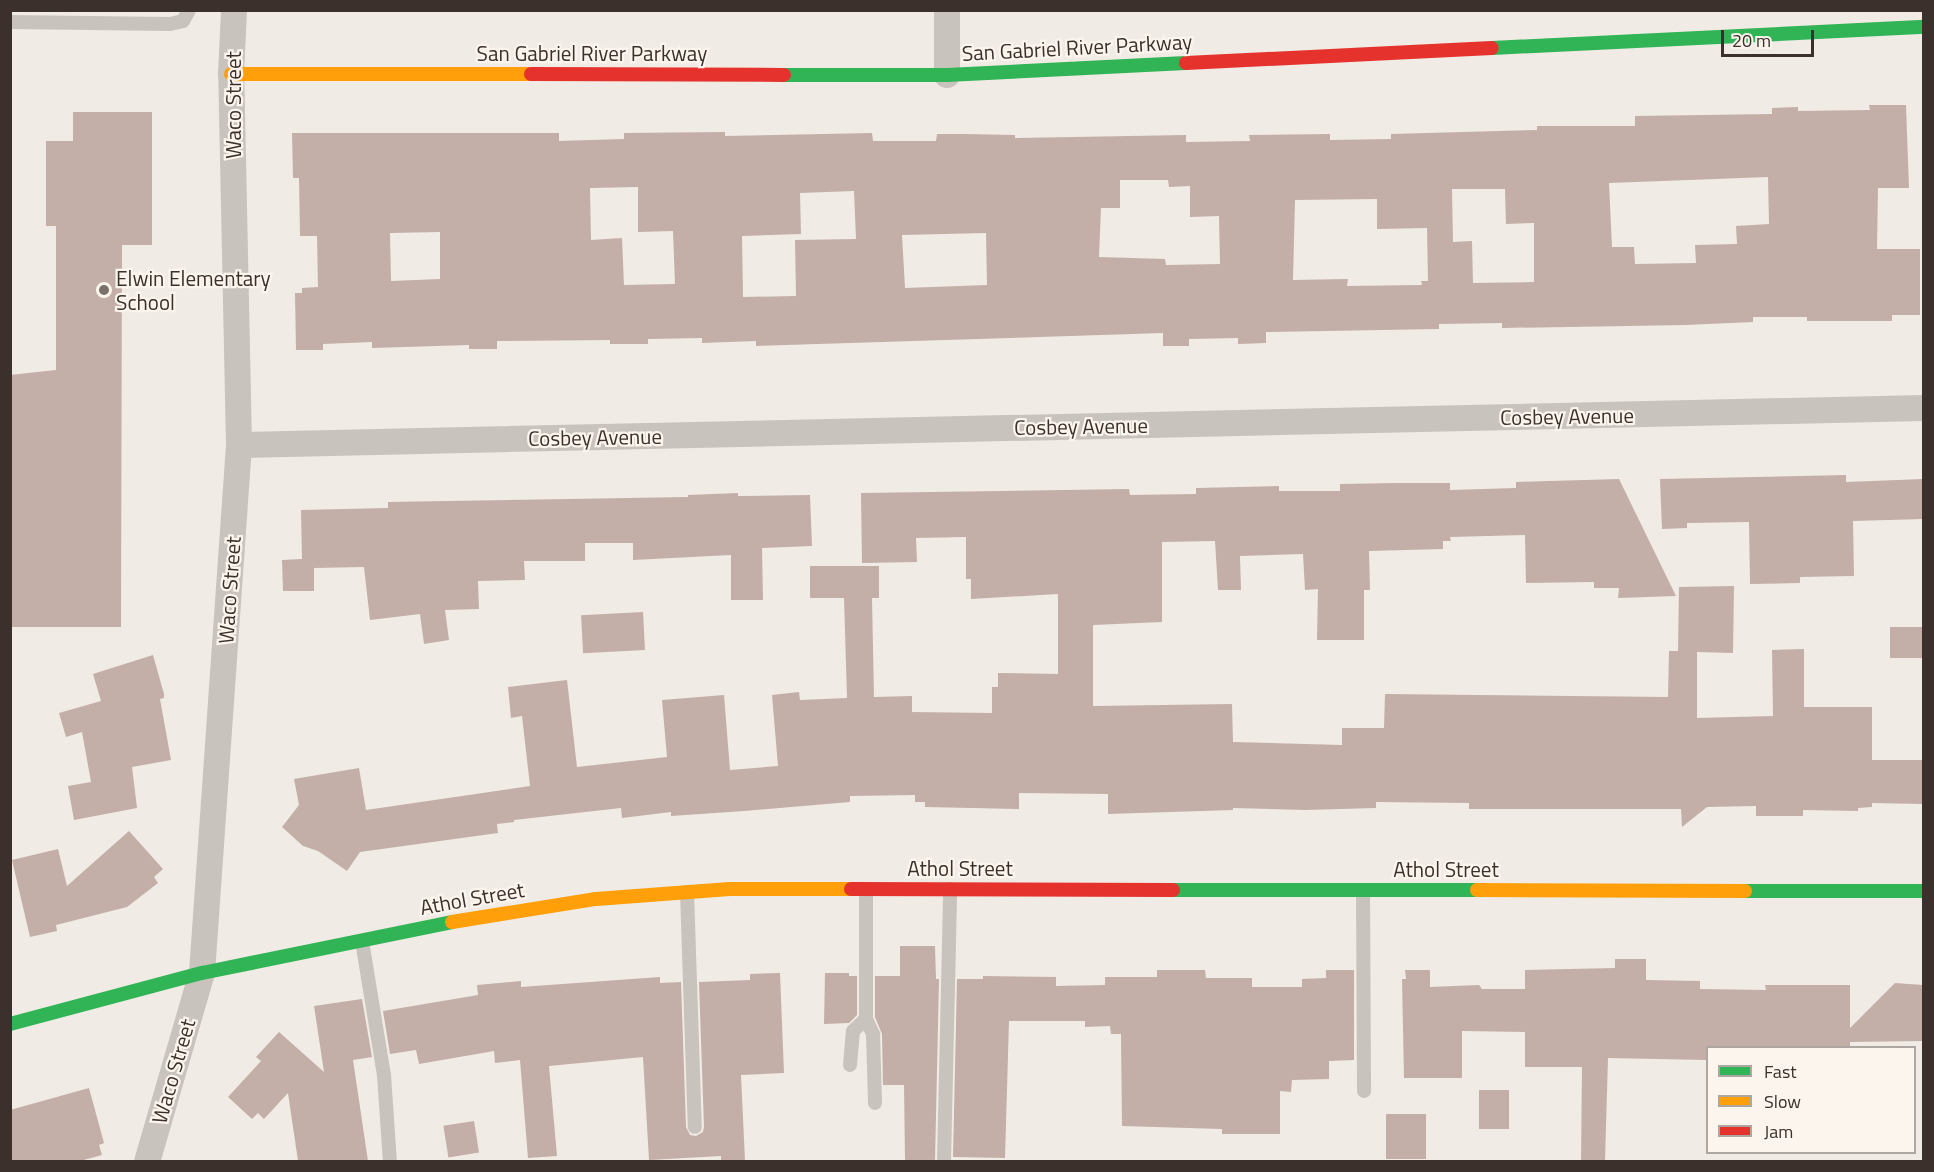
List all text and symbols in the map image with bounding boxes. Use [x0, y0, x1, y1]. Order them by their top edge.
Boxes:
scale bar [1724, 18, 1817, 56]
text: 20 m [1732, 27, 1771, 54]
street label: San Gabriel River Parkway [961, 28, 1193, 66]
street label: San Gabriel River Parkway [477, 40, 707, 66]
street label: Waco Street [220, 51, 246, 159]
place label: Elwin Elementary School [116, 265, 271, 315]
marker: Elwin Elementary School [97, 283, 111, 297]
street label: Cosbey Avenue [1500, 402, 1634, 430]
street label: Cosbey Avenue [1014, 412, 1148, 440]
street label: Cosbey Avenue [528, 423, 662, 451]
street label: Waco Street [213, 535, 245, 645]
street label: Athol Street [907, 855, 1013, 881]
street label: Athol Street [1393, 856, 1499, 882]
street label: Athol Street [418, 876, 526, 920]
street label: Waco Street [146, 1016, 200, 1126]
legend [1706, 1046, 1916, 1154]
text: Fast [1764, 1058, 1797, 1085]
text: Slow [1764, 1088, 1801, 1115]
text: Jam [1764, 1118, 1793, 1145]

